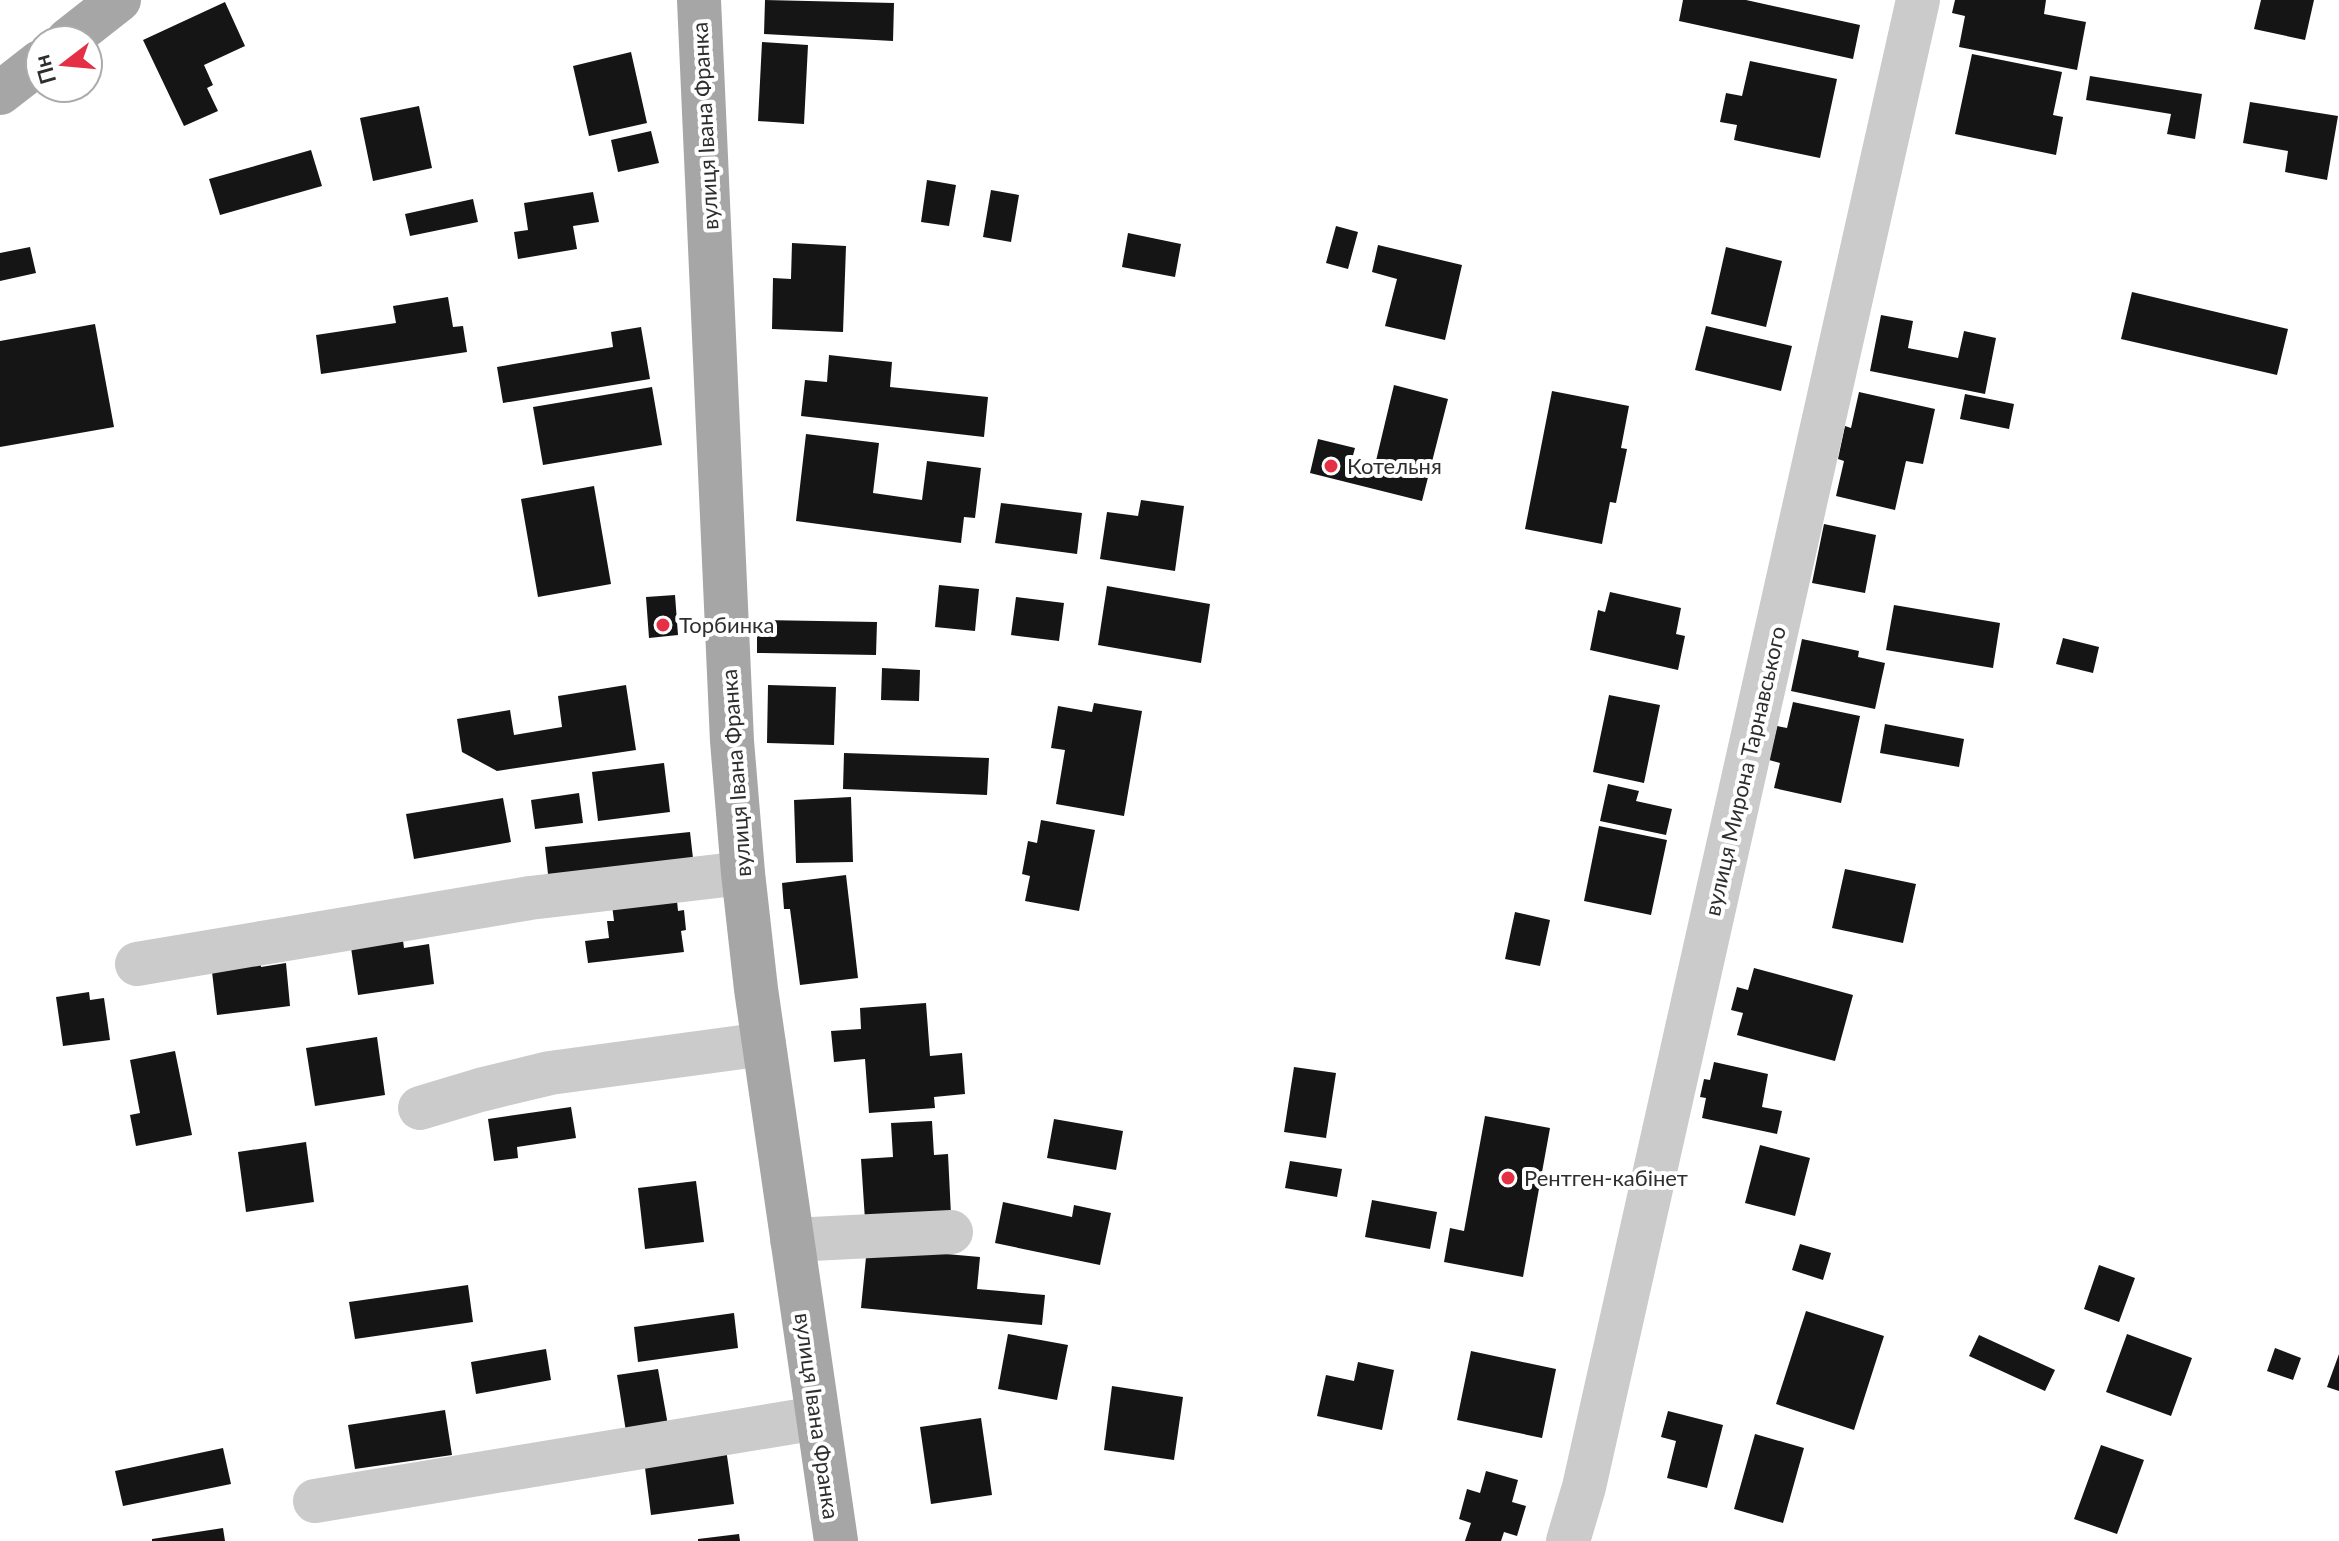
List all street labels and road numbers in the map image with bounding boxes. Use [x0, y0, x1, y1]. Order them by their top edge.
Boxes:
street label: вулиця Івана Франка [686, 21, 723, 231]
street label: вулиця Мирона Тарнавського [1698, 623, 1791, 918]
street label: вулиця Івана Франка [715, 668, 756, 878]
street label: вулиця Івана Франка [790, 1311, 845, 1521]

